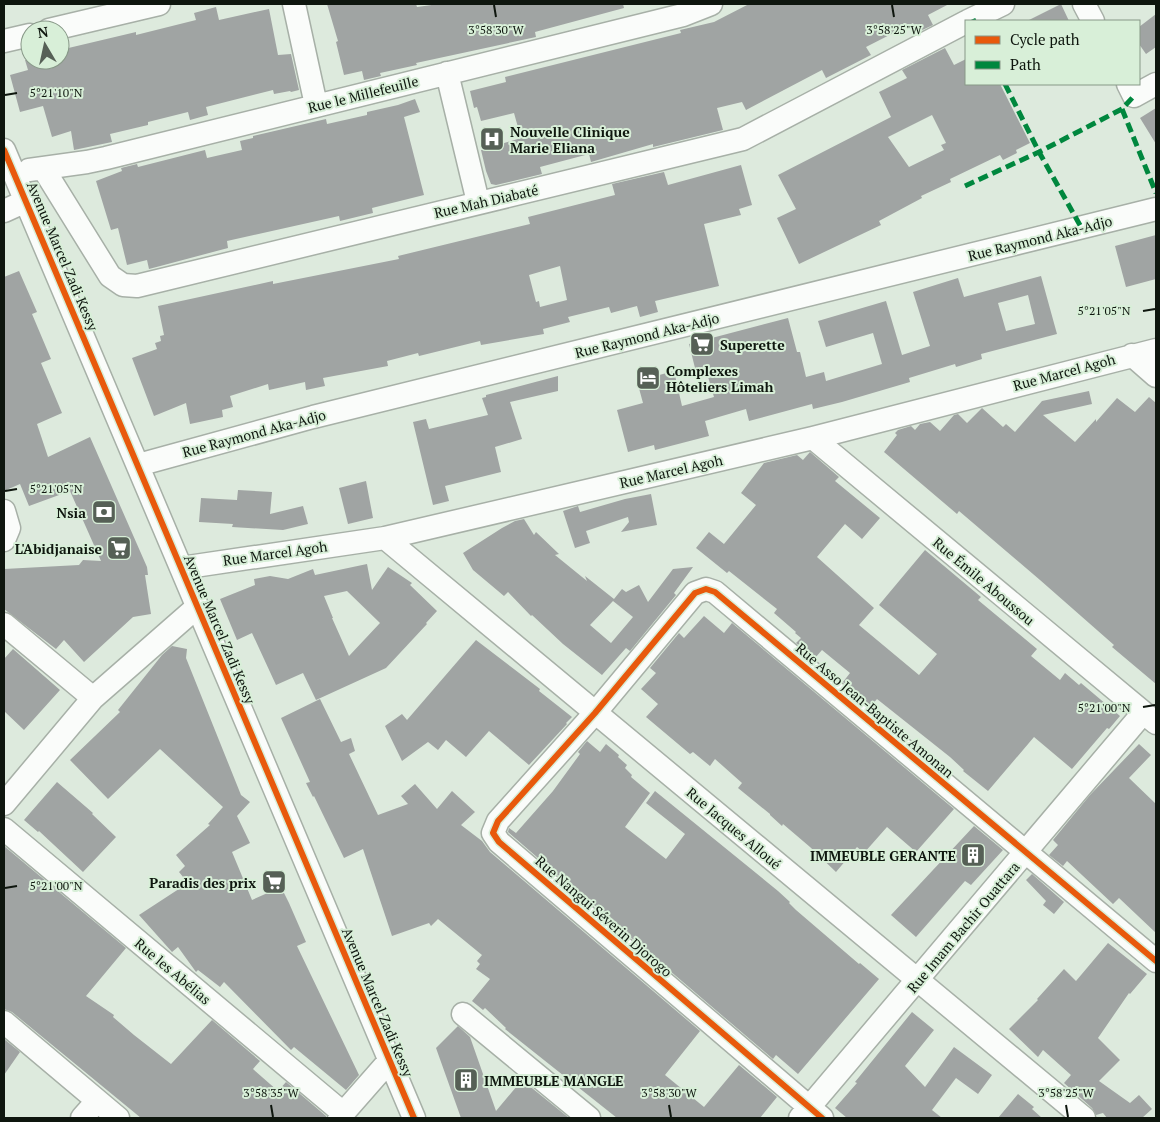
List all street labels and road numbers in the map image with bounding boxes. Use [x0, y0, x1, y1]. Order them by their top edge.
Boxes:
street label: Rue le Millefeuille [306, 71, 420, 117]
street label: Avenue Marcel Zadi Kessy [23, 178, 103, 334]
street label: Rue Mah Diabaté [432, 180, 540, 222]
street label: Rue Raymond Aka-Adjo [966, 211, 1114, 265]
street label: Rue Raymond Aka-Adjo [573, 308, 721, 362]
street label: Rue Marcel Agoh [1011, 349, 1117, 395]
street label: Rue Raymond Aka-Adjo [180, 405, 328, 461]
street label: Rue Marcel Agoh [618, 450, 724, 492]
street label: Rue Émile Aboussou [929, 533, 1039, 629]
street label: Rue Marcel Agoh [222, 536, 328, 570]
street label: Avenue Marcel Zadi Kessy [180, 551, 260, 707]
street label: Rue Asso Jean-Baptiste Amonan [792, 638, 958, 782]
street label: Rue Jacques Alloué [683, 783, 785, 873]
street label: Rue Nangui Séverin Djorogo [532, 851, 677, 981]
street label: Rue Imam Bachir Ouattara [902, 857, 1024, 997]
street label: Avenue Marcel Zadi Kessy [338, 924, 418, 1080]
street label: Rue les Abélias [131, 934, 215, 1008]

